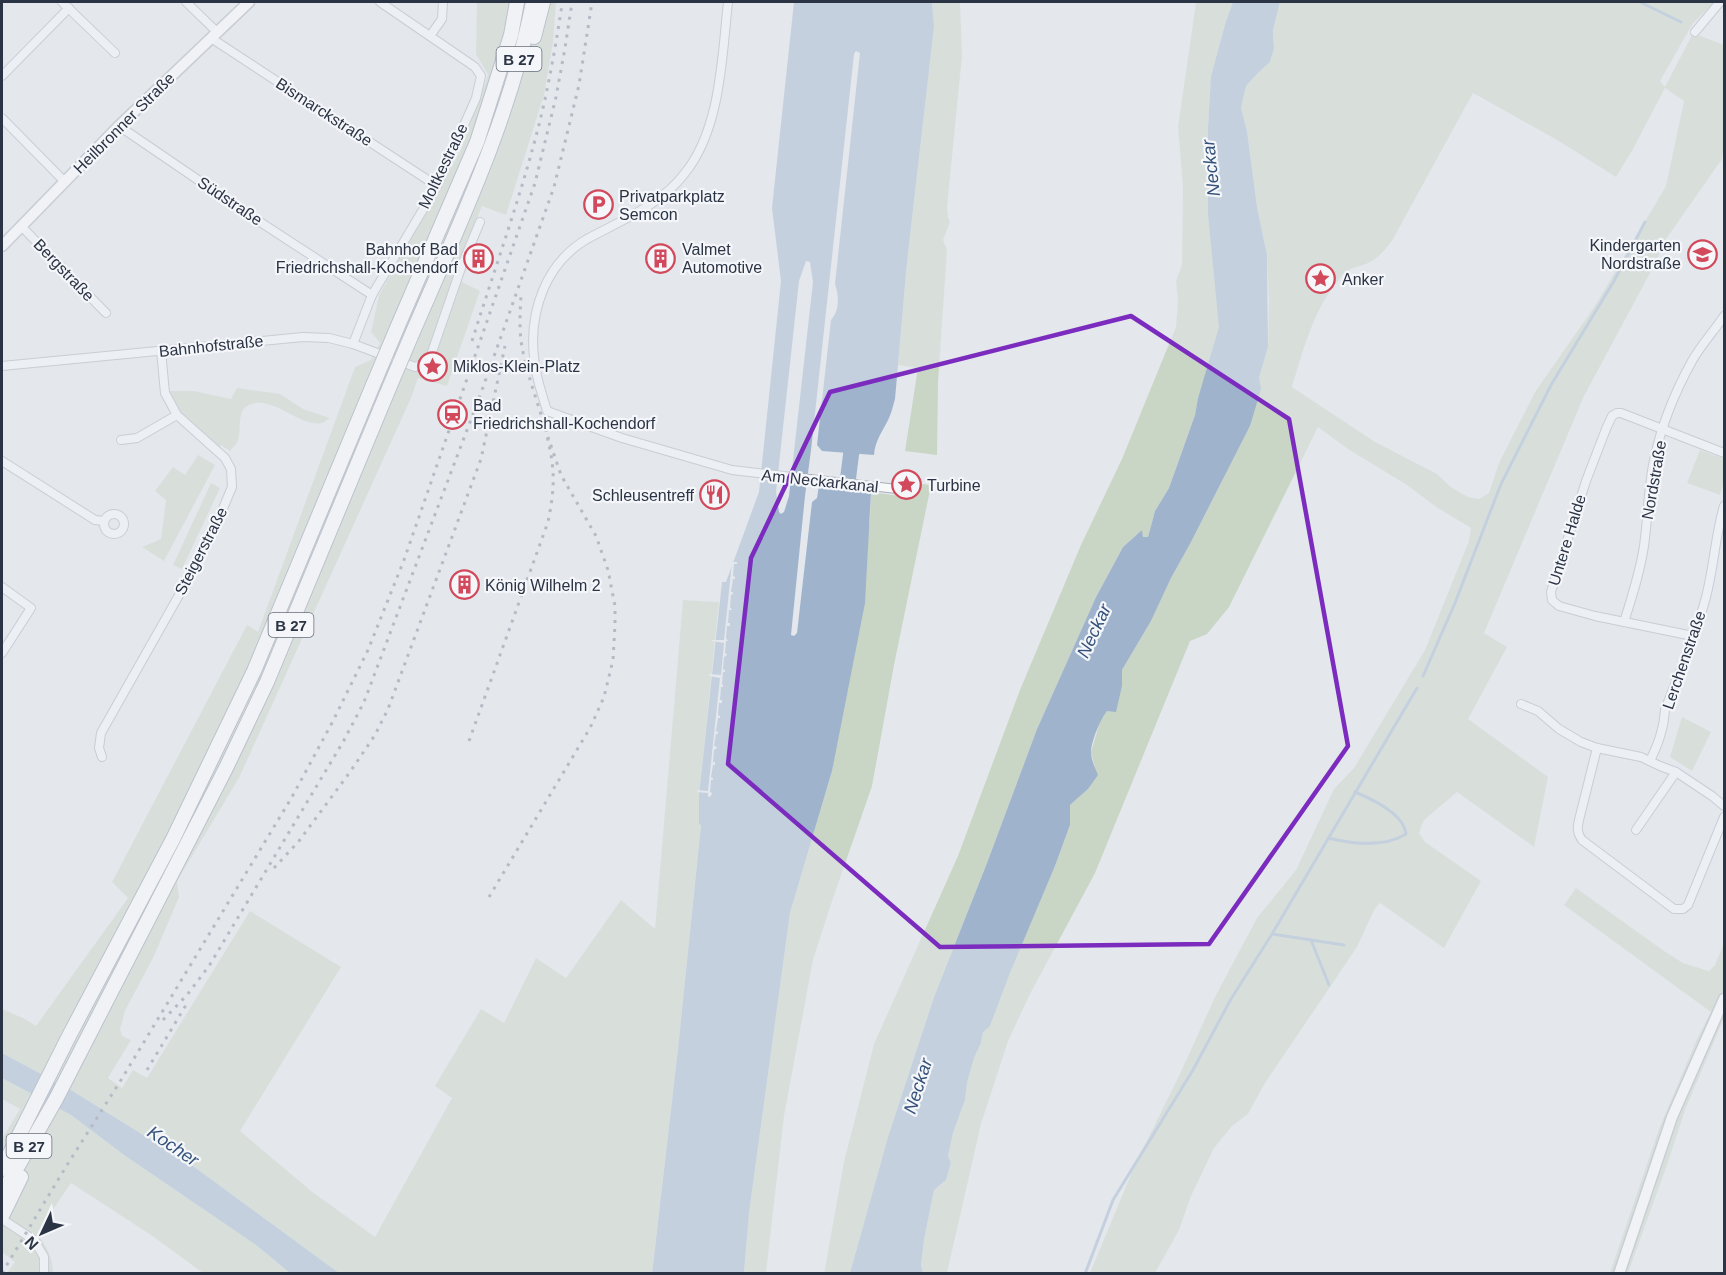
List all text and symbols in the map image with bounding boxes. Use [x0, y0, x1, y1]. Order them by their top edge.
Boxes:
road number: B 27 [496, 47, 542, 71]
street label: Heilbronner Straße [70, 69, 178, 177]
street label: Bismarckstraße [273, 75, 375, 149]
street label: Moltkestraße [415, 121, 471, 211]
water label: Neckar [1198, 138, 1224, 197]
street label: Südstraße [195, 173, 265, 229]
place label: Privatparkplatz Semcon [619, 188, 725, 223]
parking icon: Privatparkplatz Semcon [582, 189, 614, 221]
street label: Bergstraße [30, 236, 98, 304]
place label: Kindergarten Nordstraße [1589, 237, 1681, 272]
school or university icon: Kindergarten Nordstraße [1686, 238, 1718, 270]
place label: Bahnhof Bad Friedrichshall-Kochendorf [276, 241, 459, 276]
place label: Valmet Automotive [682, 241, 762, 276]
building icon: Bahnhof Bad Friedrichshall-Kochendorf [463, 242, 495, 274]
building icon: Valmet Automotive [645, 242, 677, 274]
place icon: Anker [1305, 263, 1337, 295]
place label: Anker [1342, 271, 1384, 288]
street label: Bahnhofstraße [158, 332, 264, 360]
place icon: Miklos-Klein-Platz [416, 350, 448, 382]
place label: Miklos-Klein-Platz [453, 358, 580, 375]
place label: Bad Friedrichshall-Kochendorf [473, 397, 656, 432]
station icon: Bad Friedrichshall-Kochendorf [436, 398, 468, 430]
street label: Nordstraße [1639, 439, 1669, 521]
street label: Am Neckarkanal [761, 466, 879, 496]
place icon: Turbine [890, 469, 922, 501]
place label: Turbine [927, 477, 981, 494]
restaurant icon: Schleusentreff [699, 479, 731, 511]
place label: Schleusentreff [592, 487, 695, 504]
street label: Untere Halde [1545, 492, 1589, 588]
street label: Steigerstraße [172, 504, 230, 598]
building icon: König Wilhelm 2 [448, 569, 480, 601]
place label: König Wilhelm 2 [485, 577, 601, 594]
water label: Neckar [1073, 600, 1116, 661]
street label: Lerchenstraße [1659, 608, 1709, 712]
road number: B 27 [268, 613, 314, 637]
water label: Neckar [900, 1055, 937, 1116]
water label: Kocher [144, 1122, 203, 1171]
road number: B 27 [6, 1134, 51, 1158]
north arrow [12, 1203, 72, 1263]
text: N [21, 1233, 42, 1253]

